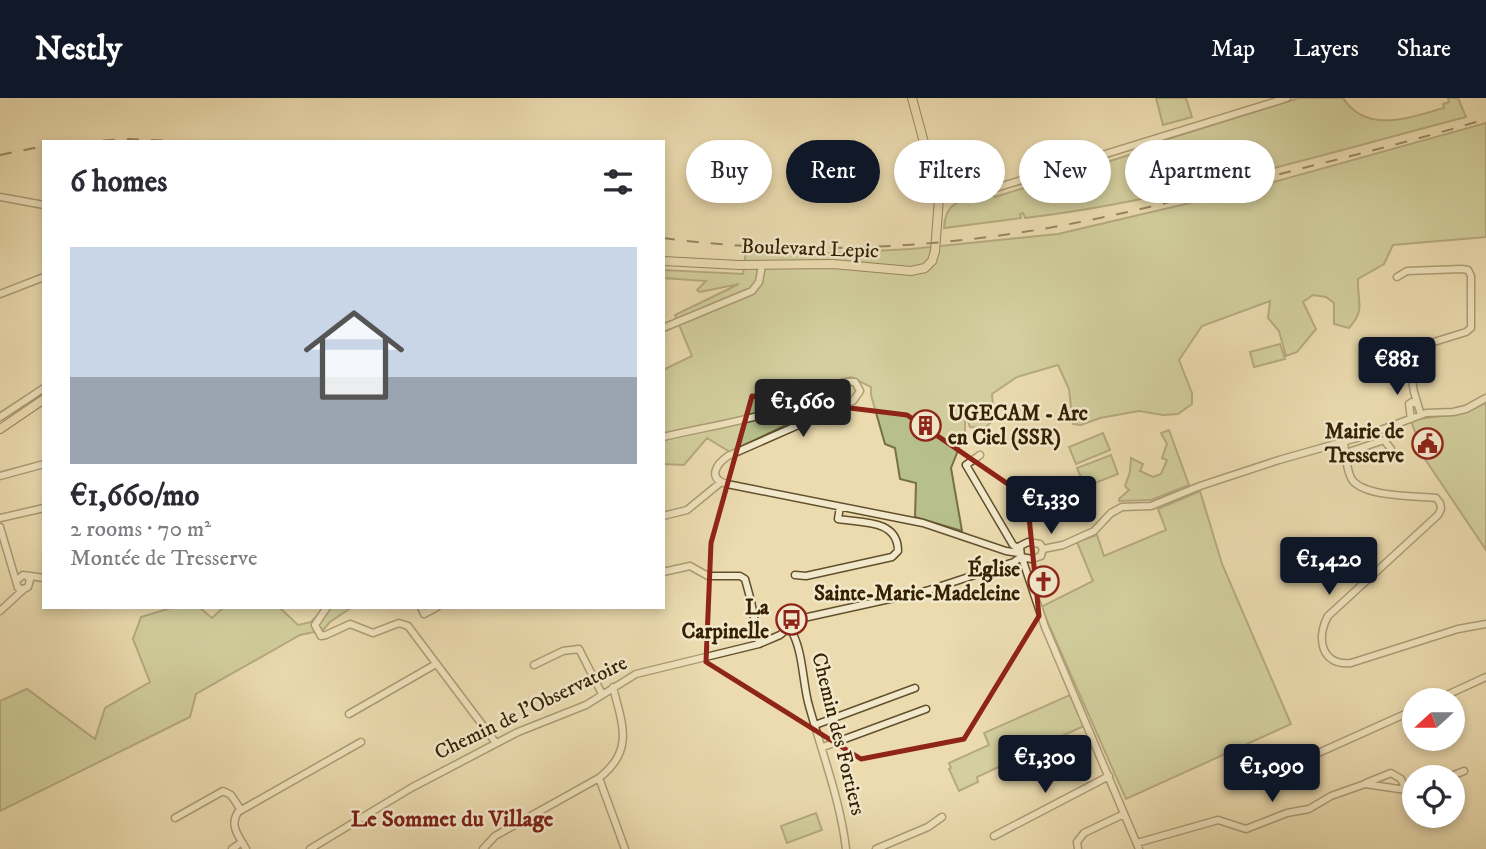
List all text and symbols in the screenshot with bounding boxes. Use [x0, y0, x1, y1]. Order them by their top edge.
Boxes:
text: Nestly [35, 29, 122, 70]
text: Map [1211, 34, 1255, 64]
text: Layers [1293, 34, 1359, 64]
text: Share [1397, 34, 1451, 64]
chip: Buy [686, 140, 772, 203]
chip: Rent [786, 140, 880, 203]
chip: Filters [894, 140, 1005, 203]
chip: New [1019, 140, 1111, 203]
chip: Apartment [1125, 140, 1275, 203]
icon: filters [599, 163, 637, 201]
text: 6 homes [70, 164, 167, 201]
street label: Boulevard Lepic [740, 234, 880, 264]
icon: home [291, 292, 417, 418]
pin: €881 [1356, 338, 1438, 397]
text: €881 [1375, 345, 1419, 374]
pin: €1,660 [746, 380, 860, 439]
text: €1,660 [771, 387, 835, 416]
place label: UGECAM - Arc en Ciel (SSR) [948, 401, 1088, 451]
building icon: UGECAM - Arc en Ciel (SSR) [908, 409, 942, 443]
place label: Mairie de Tresserve [1324, 419, 1404, 469]
public building icon: Mairie de Tresserve [1410, 427, 1444, 461]
pin: €1,330 [994, 476, 1108, 536]
text: €1,660/mo [70, 478, 199, 515]
text: €1,330 [1022, 484, 1080, 513]
text: 2 rooms · 70 m² [70, 515, 211, 544]
pin: €1,420 [1272, 538, 1386, 597]
text: Montée de Tresserve [70, 544, 258, 573]
text: €1,420 [1296, 545, 1362, 574]
place label: Église Sainte-Marie-Madeleine [814, 555, 1020, 607]
church icon: Église Sainte-Marie-Madeleine [1026, 565, 1060, 599]
place label: La Carpinelle [682, 595, 770, 645]
bus stop icon: La Carpinelle [775, 603, 809, 637]
street label: Chemin de l'Observatoire [430, 650, 632, 766]
street label: Chemin des Fortiers [805, 650, 871, 818]
north arrow [1402, 688, 1465, 751]
map controls [1402, 688, 1465, 828]
pin: €1,300 [988, 736, 1102, 795]
text: €1,300 [1014, 743, 1076, 772]
pin: €1,090 [1215, 744, 1329, 804]
text: €1,090 [1240, 752, 1304, 781]
button: locate [1402, 765, 1465, 828]
district label: Le Sommet du Village [351, 805, 554, 834]

